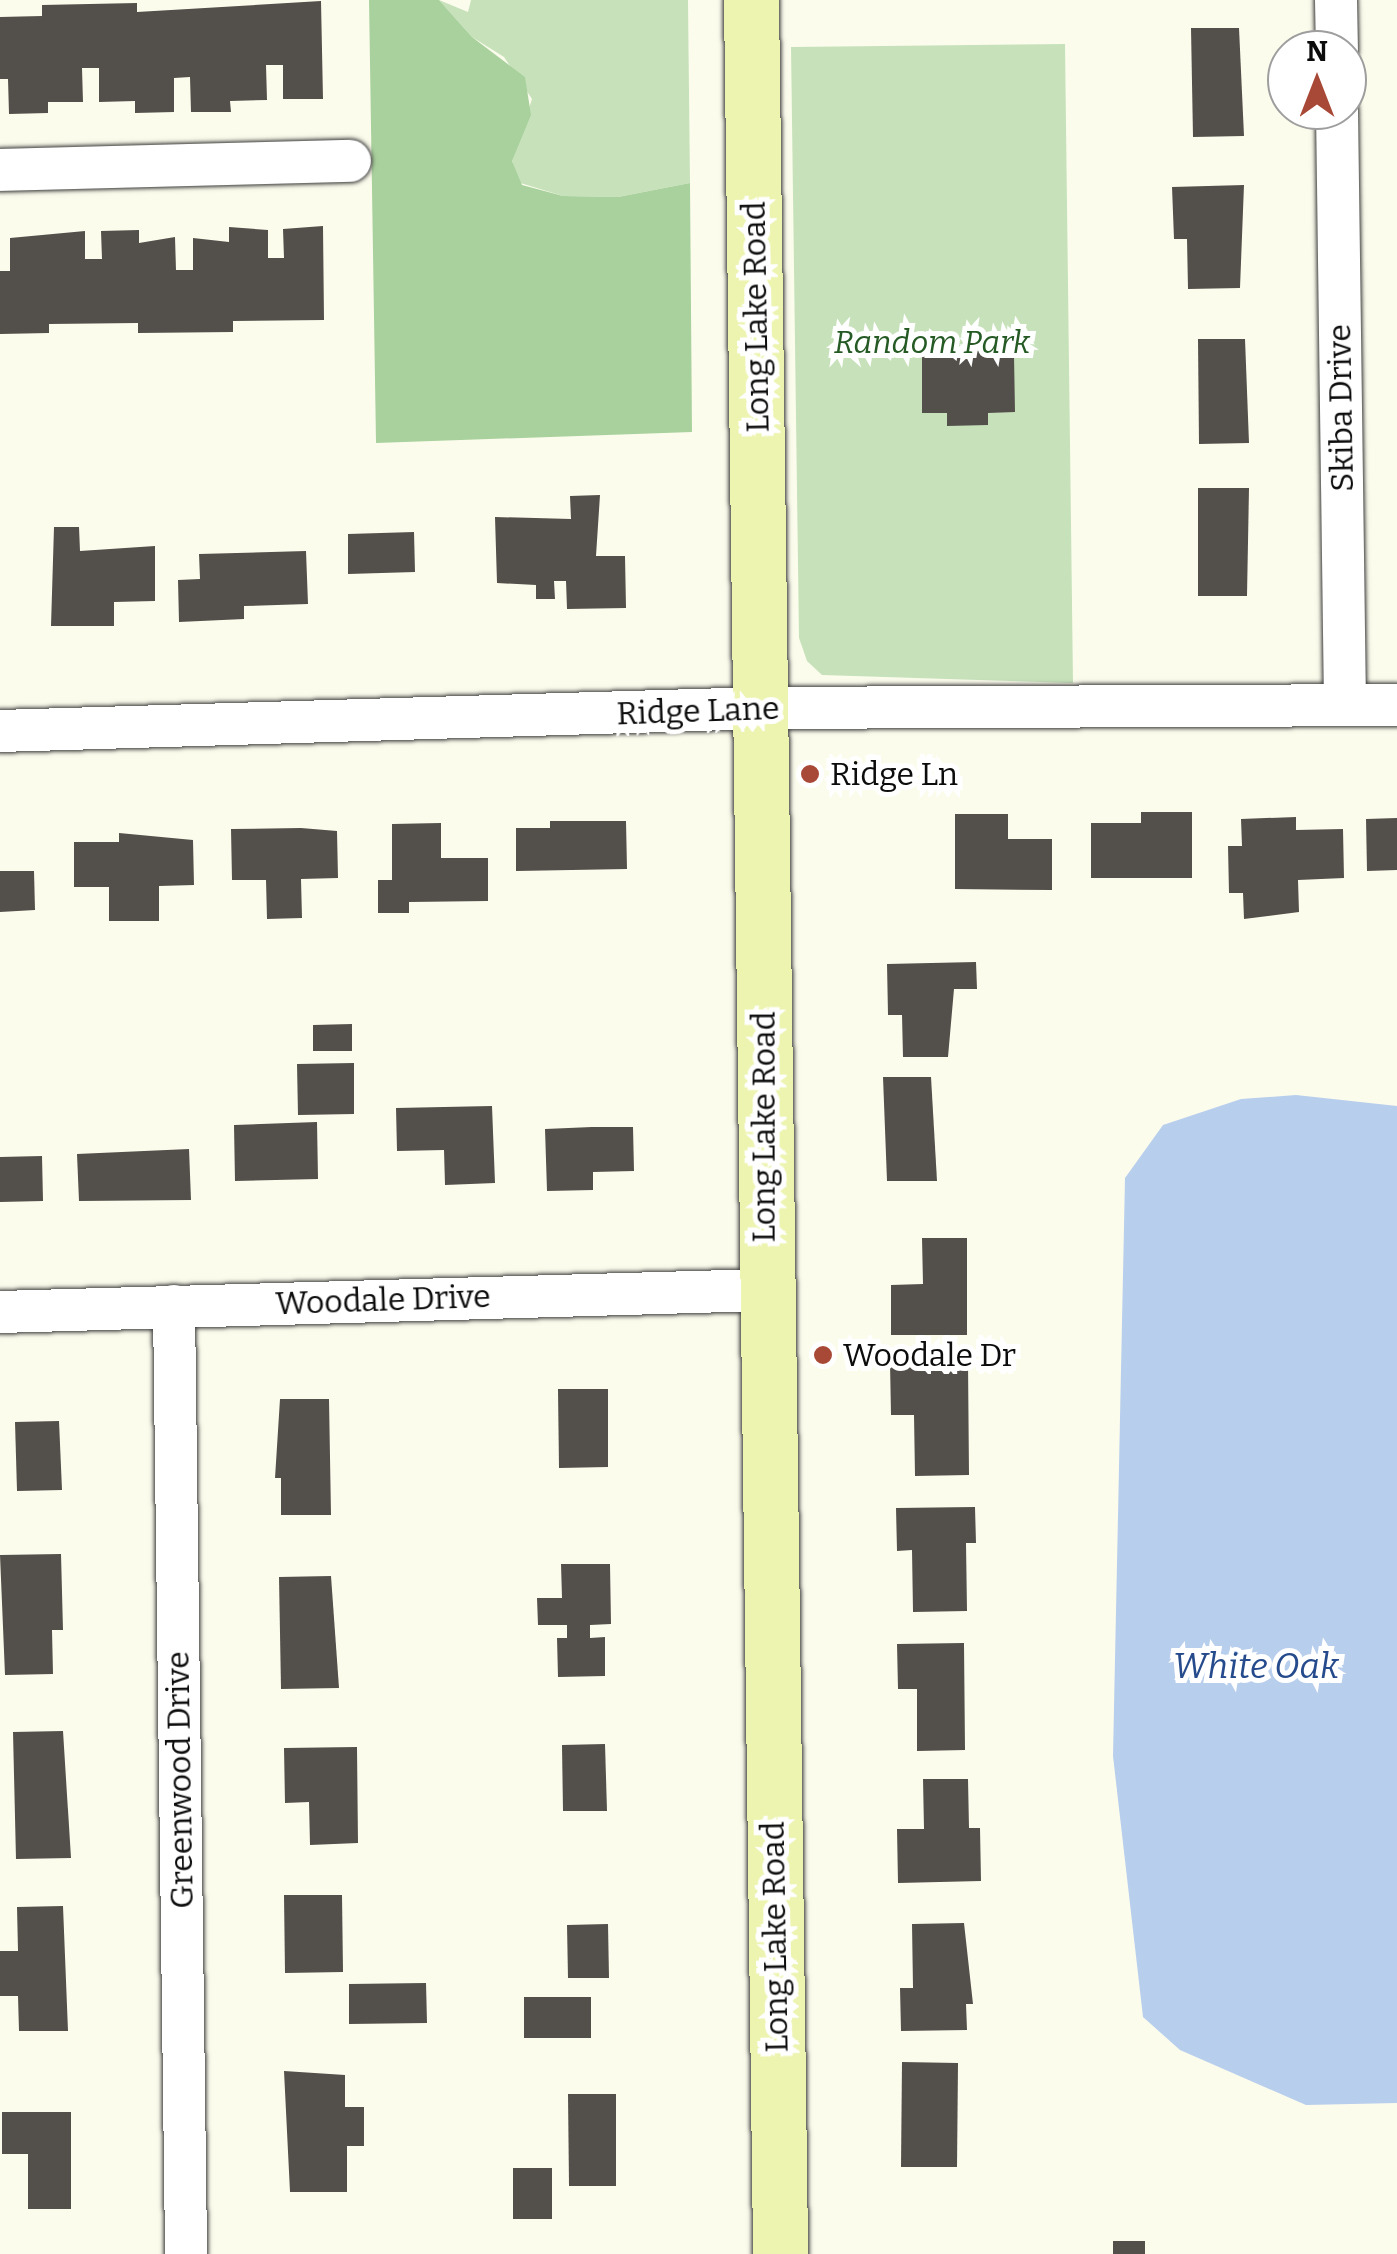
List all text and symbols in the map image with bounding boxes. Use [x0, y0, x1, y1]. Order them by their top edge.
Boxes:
north arrow [1267, 30, 1367, 130]
text: N [1306, 35, 1328, 68]
street label: Long Lake Road [735, 201, 777, 433]
park label: Random Park [834, 323, 1030, 361]
street label: Skiba Drive [1320, 324, 1362, 492]
street label: Ridge Lane [616, 689, 780, 733]
place label: Ridge Ln [830, 755, 958, 793]
marker: Ridge Ln [799, 763, 821, 785]
street label: Long Lake Road [745, 1011, 783, 1243]
street label: Woodale Drive [275, 1277, 491, 1323]
place label: Woodale Dr [843, 1336, 1016, 1374]
marker: Woodale Dr [812, 1344, 834, 1366]
water label: White Oak [1173, 1645, 1339, 1687]
street label: Greenwood Drive [159, 1651, 201, 1909]
street label: Long Lake Road [754, 1821, 796, 2053]

